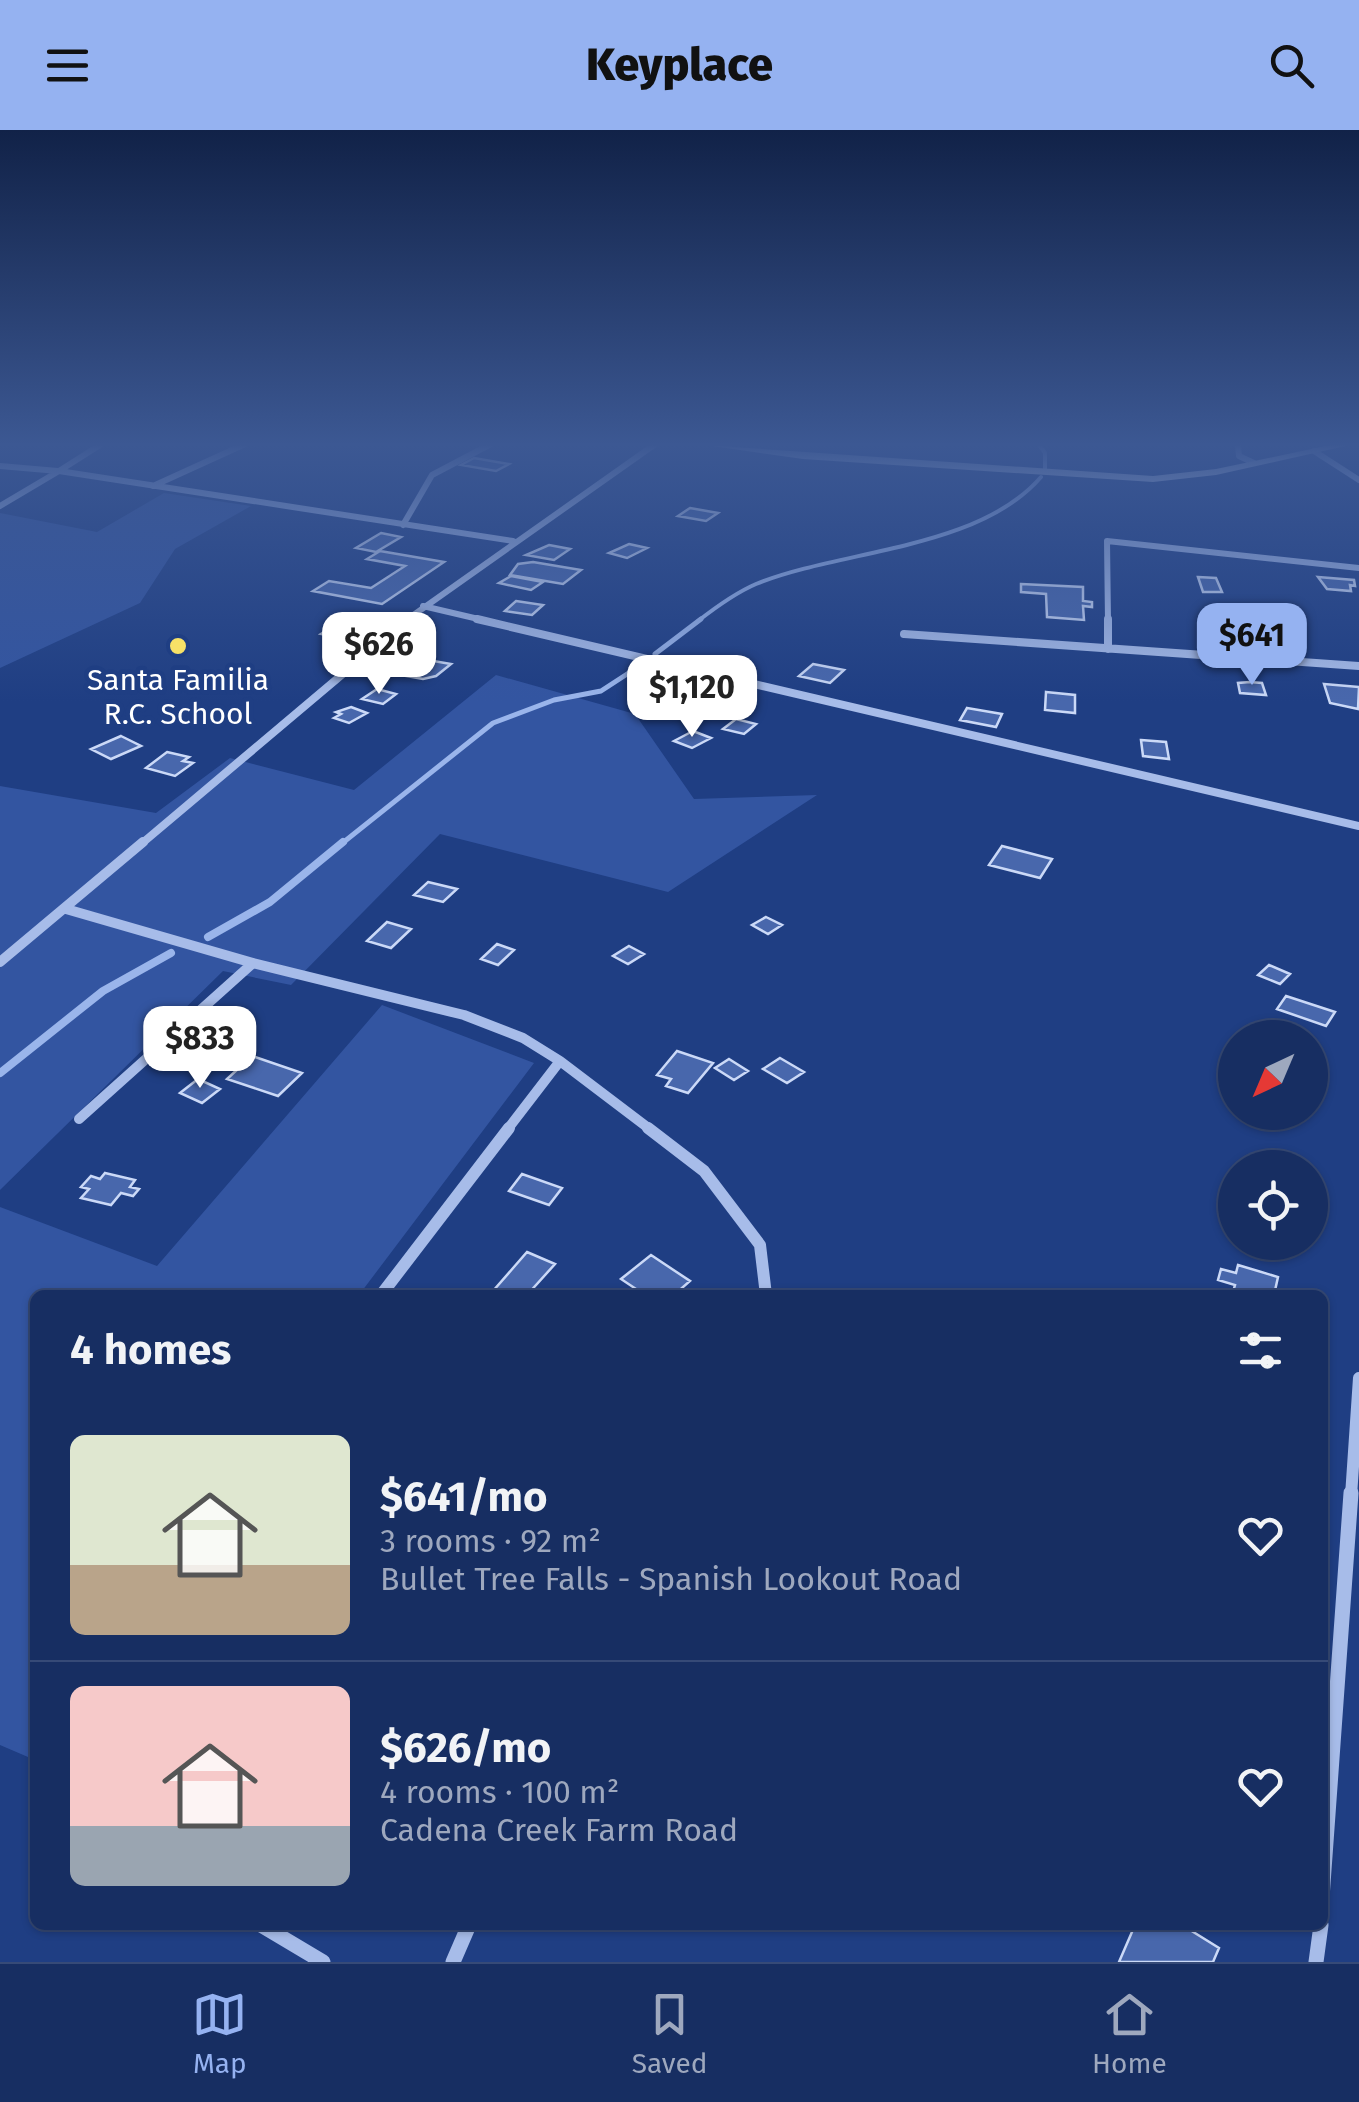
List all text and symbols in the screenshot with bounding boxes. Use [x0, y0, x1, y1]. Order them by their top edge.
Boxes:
icon: menu [40, 38, 95, 93]
text: Keyplace [586, 38, 773, 92]
icon: search [1264, 38, 1319, 93]
pin: $641 [1193, 603, 1311, 688]
pin: $626 [320, 612, 438, 697]
text: $641 [1219, 616, 1285, 654]
text: $626 [344, 625, 414, 663]
marker: Santa Familia R.C. School [167, 635, 189, 657]
pin: $1,120 [611, 655, 773, 740]
place label: Santa Familia R.C. School [87, 662, 269, 732]
text: $1,120 [649, 668, 735, 706]
pin: $833 [141, 1006, 259, 1091]
text: $833 [165, 1019, 235, 1057]
north arrow [1218, 1020, 1328, 1130]
map controls [1218, 1020, 1328, 1260]
button: locate [1218, 1150, 1328, 1260]
icon: filters [1233, 1323, 1288, 1378]
text: 4 homes [70, 1325, 231, 1375]
text: $641/mo [380, 1472, 548, 1522]
icon: home [150, 1475, 270, 1595]
icon: heart [1233, 1508, 1288, 1563]
text: 3 rooms · 92 m² [380, 1522, 601, 1560]
text: Bullet Tree Falls - Spanish Lookout Road [380, 1560, 962, 1598]
text: $626/mo [380, 1723, 551, 1773]
icon: home [150, 1726, 270, 1846]
icon: heart [1233, 1759, 1288, 1814]
text: 4 rooms · 100 m² [380, 1773, 619, 1811]
text: Cadena Creek Farm Road [380, 1811, 738, 1849]
tab: Map [192, 1987, 247, 2080]
tab: Saved [632, 1987, 708, 2080]
tab: Home [1092, 1987, 1167, 2080]

